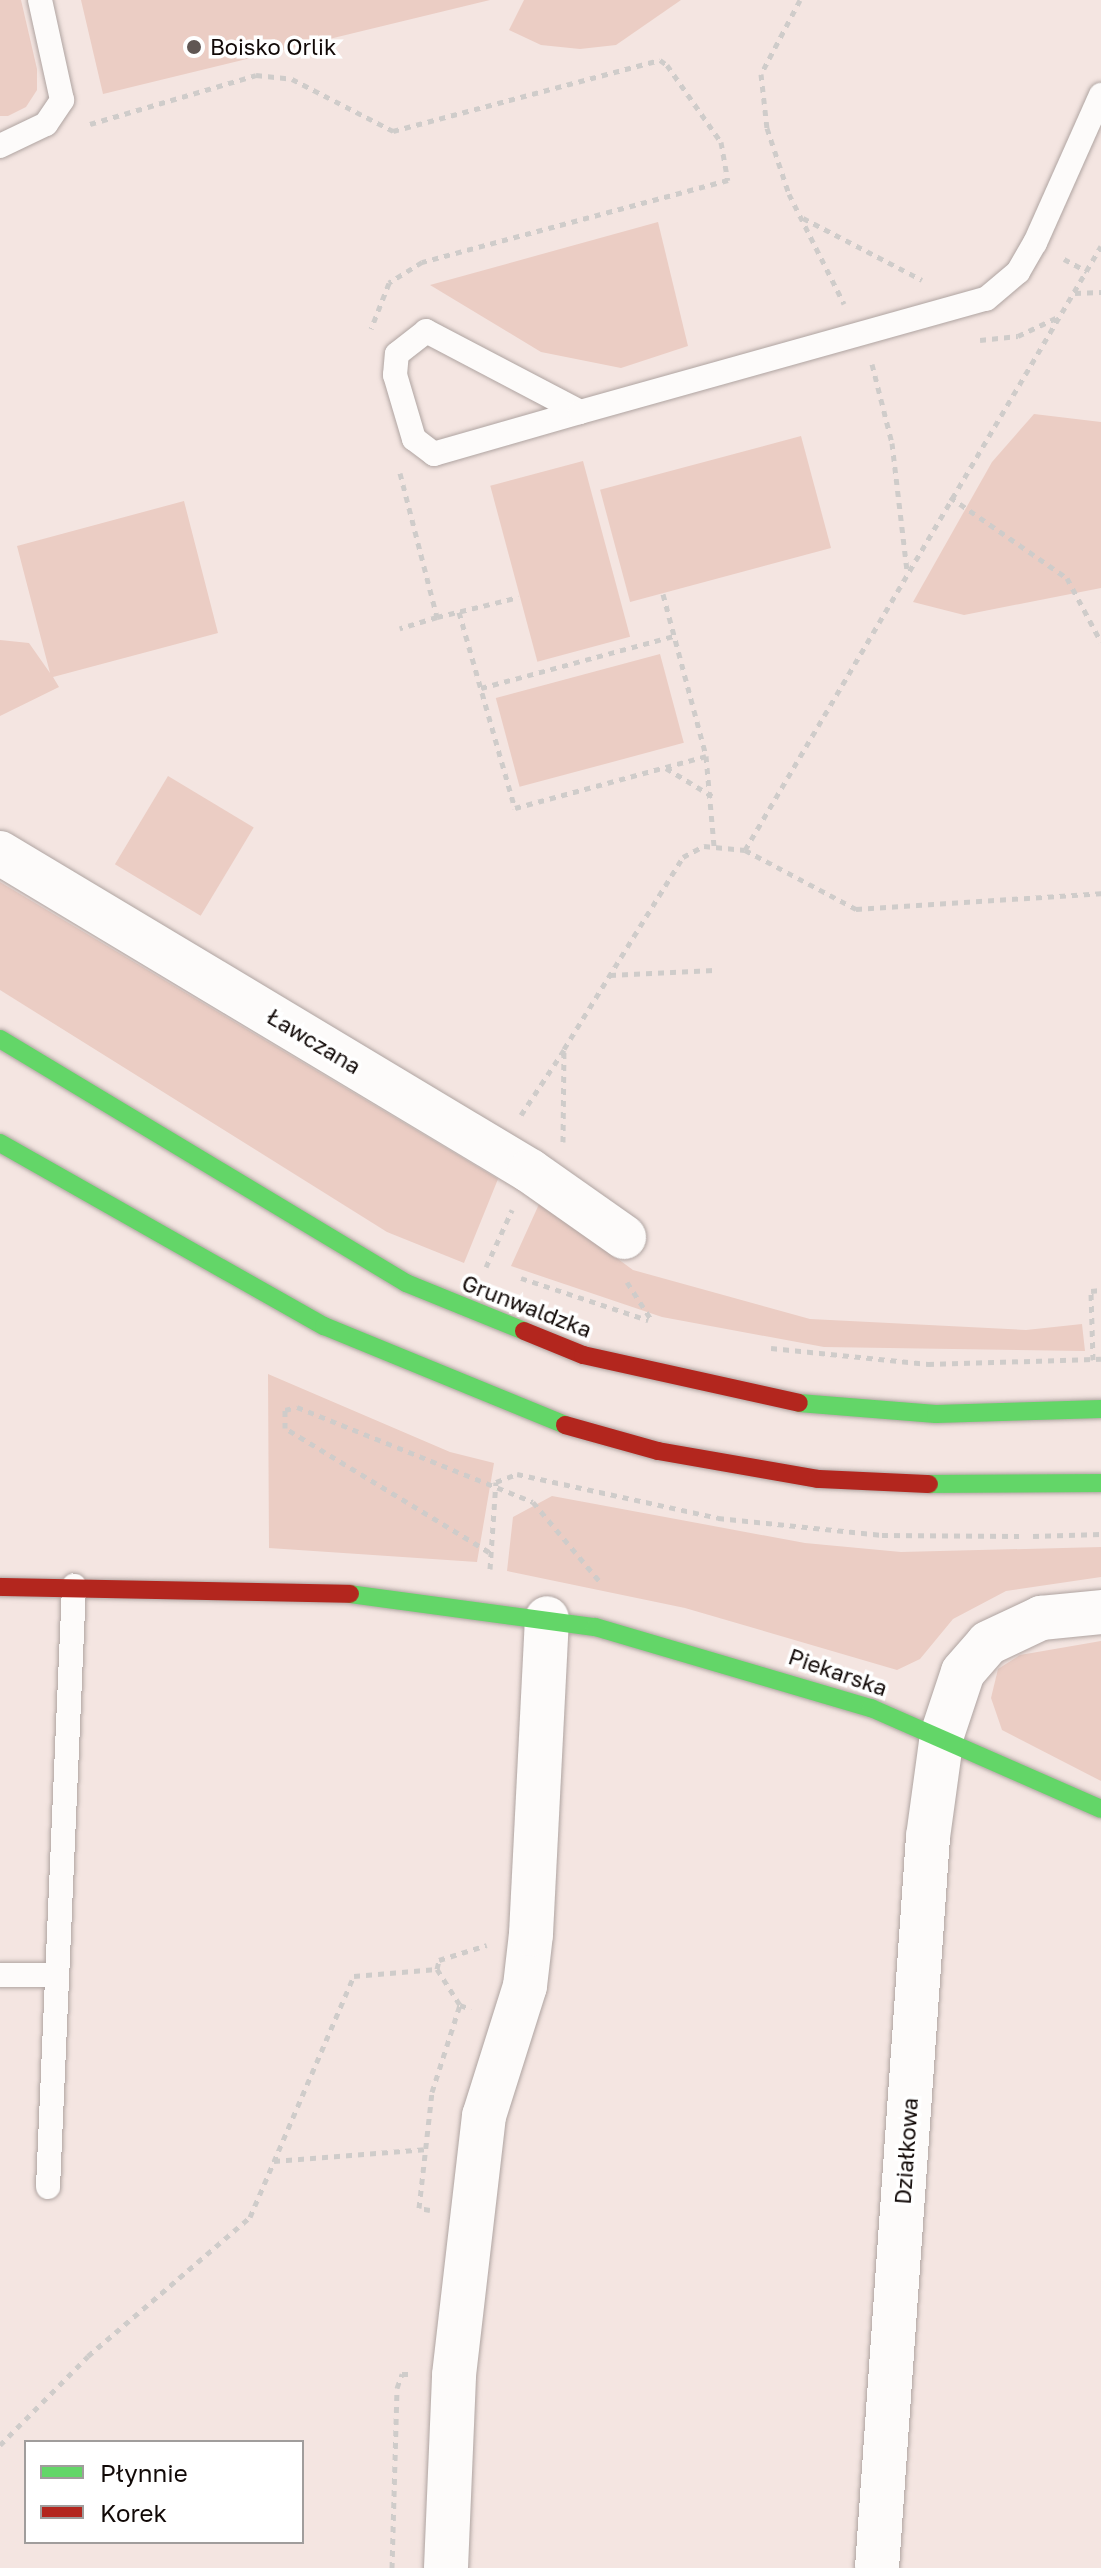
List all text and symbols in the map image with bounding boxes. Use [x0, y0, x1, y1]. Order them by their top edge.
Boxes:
place label: Boisko Orlik [210, 34, 336, 60]
marker: Boisko Orlik [185, 38, 203, 56]
street label: Ławczana [262, 1003, 366, 1079]
street label: Grunwaldzka [458, 1269, 596, 1343]
street label: Piekarska [785, 1643, 891, 1701]
street label: Działkowa [889, 2097, 923, 2205]
legend [24, 2440, 304, 2544]
text: Płynnie [100, 2458, 188, 2487]
text: Korek [100, 2498, 167, 2527]

